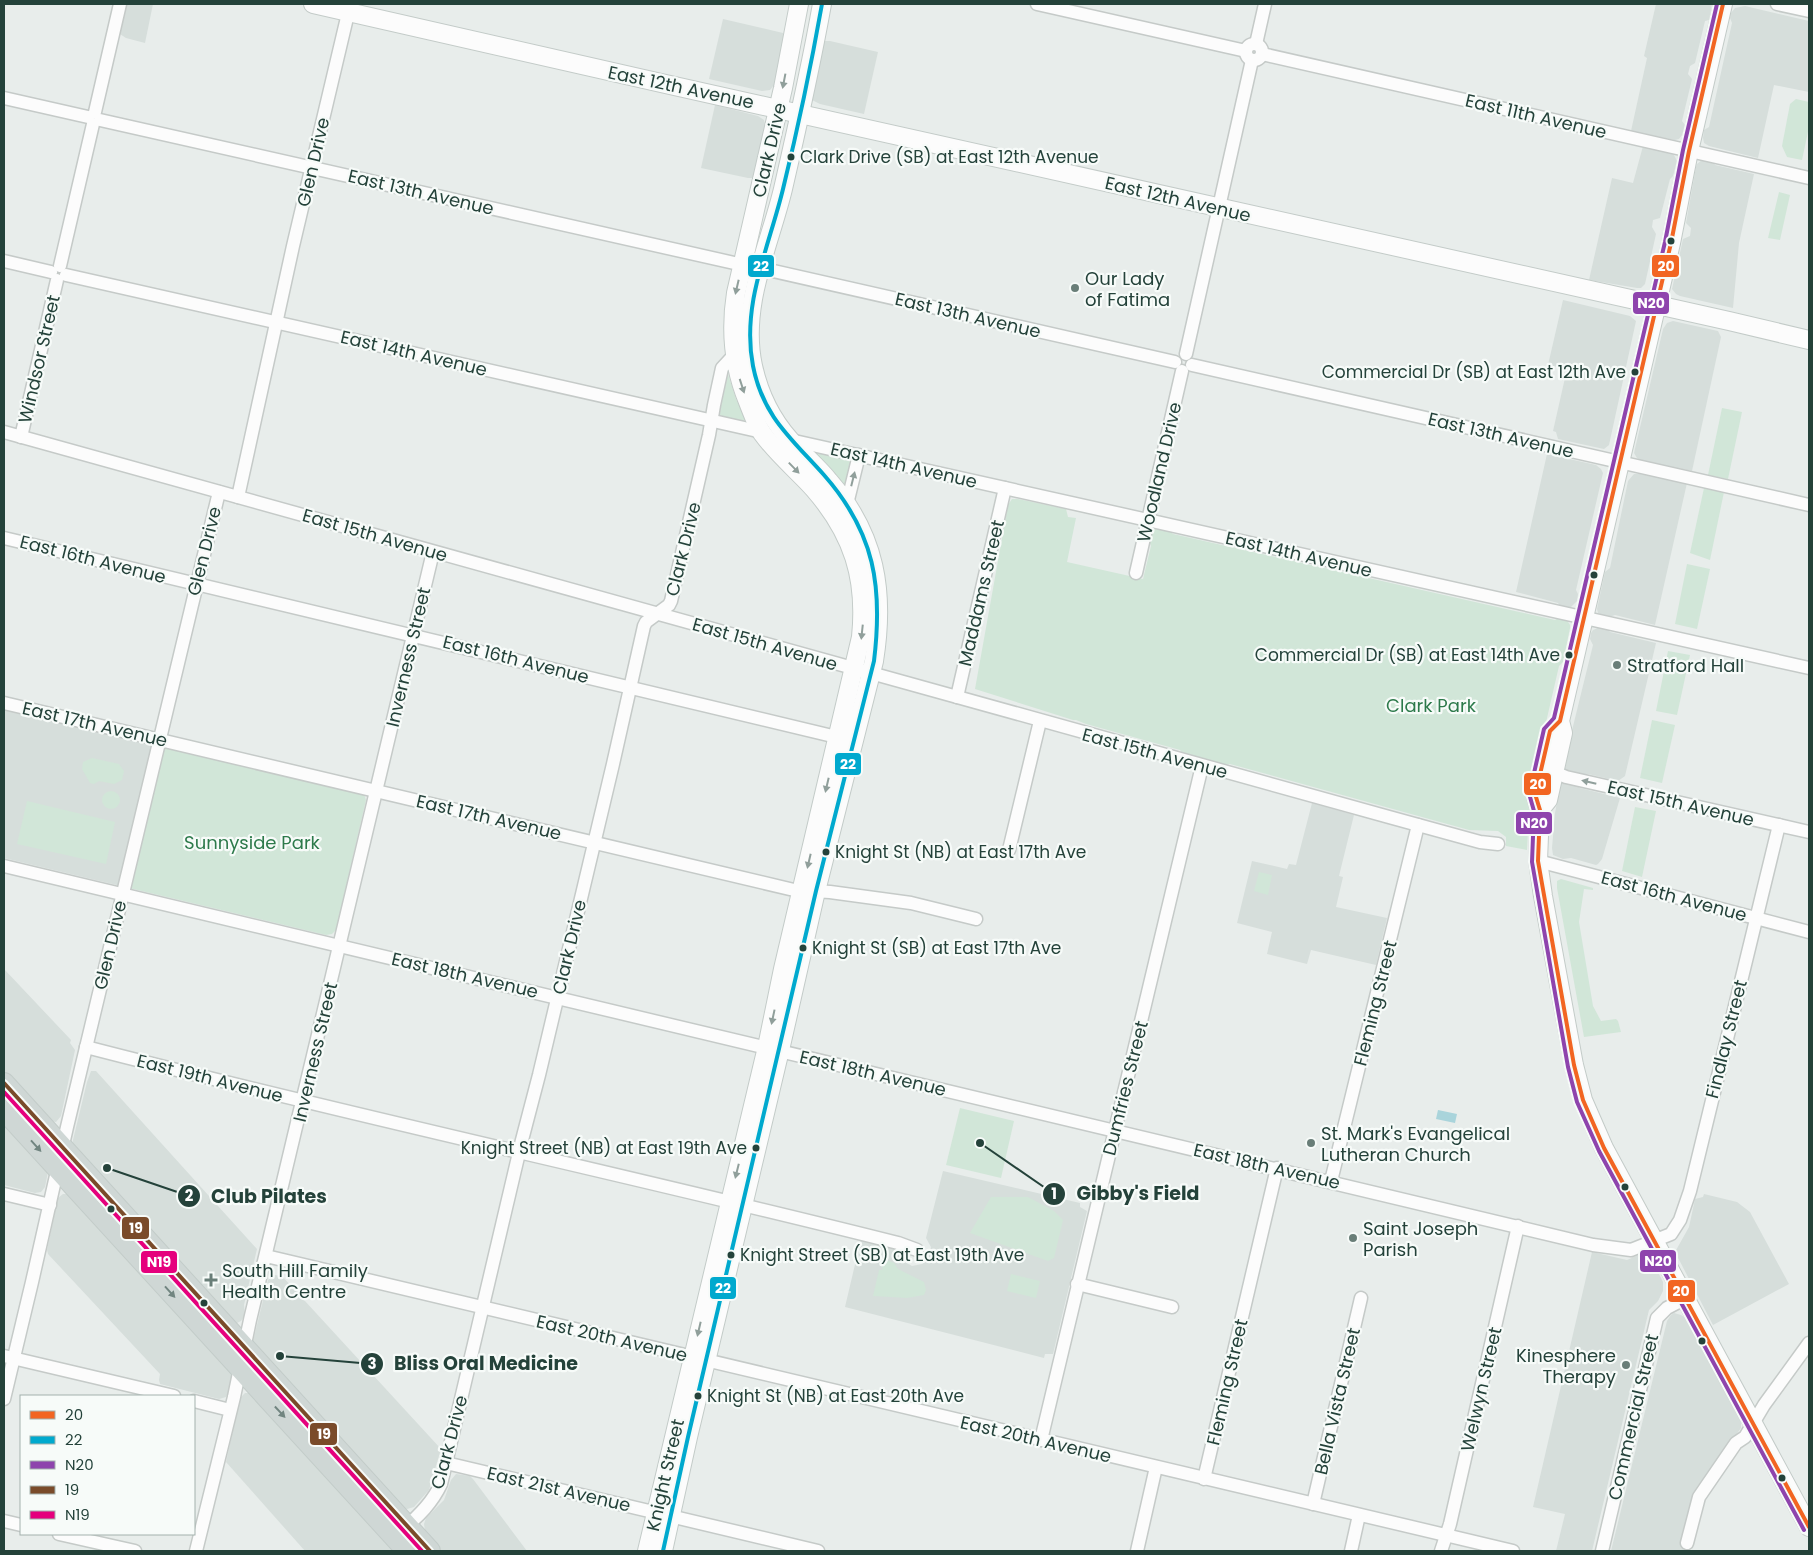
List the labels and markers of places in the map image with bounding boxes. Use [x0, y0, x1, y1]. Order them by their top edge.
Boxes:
place label: Clark Drive (SB) at East 12th Avenue [800, 145, 1099, 169]
marker: Clark Drive (SB) at East 12th Avenue [786, 152, 796, 162]
unlabelled marker [1666, 236, 1676, 246]
place label: Our Lady of Fatima [1085, 266, 1170, 312]
marker: Our Lady of Fatima [1069, 282, 1081, 294]
place label: Commercial Dr (SB) at East 12th Ave [1322, 360, 1626, 384]
marker: Commercial Dr (SB) at East 12th Ave [1630, 367, 1640, 377]
unlabelled marker [1589, 570, 1599, 580]
place label: Commercial Dr (SB) at East 14th Ave [1255, 643, 1560, 667]
marker: Commercial Dr (SB) at East 14th Ave [1564, 650, 1574, 660]
place label: Stratford Hall [1627, 653, 1744, 678]
marker: Stratford Hall [1611, 659, 1623, 671]
place label: Knight St (NB) at East 17th Ave [835, 840, 1086, 864]
marker: Knight St (NB) at East 17th Ave [821, 847, 831, 857]
place label: Knight St (SB) at East 17th Ave [812, 936, 1061, 960]
marker: Knight St (SB) at East 17th Ave [798, 943, 808, 953]
place label: St. Mark's Evangelical Lutheran Church [1321, 1121, 1510, 1167]
place label: Knight Street (NB) at East 19th Ave [461, 1136, 747, 1160]
marker: St. Mark's Evangelical Lutheran Church [1305, 1137, 1317, 1149]
marker: Knight Street (NB) at East 19th Ave [751, 1143, 761, 1153]
callout: Gibby's Field [1041, 1177, 1209, 1211]
callout: Club Pilates [176, 1179, 337, 1213]
unlabelled marker [1620, 1182, 1630, 1192]
unlabelled marker [106, 1204, 116, 1214]
place label: Saint Joseph Parish [1363, 1216, 1478, 1262]
marker: Saint Joseph Parish [1347, 1232, 1359, 1244]
place label: Knight Street (SB) at East 19th Ave [740, 1243, 1024, 1267]
marker: Knight Street (SB) at East 19th Ave [726, 1250, 736, 1260]
place label: South Hill Family Health Centre [222, 1258, 368, 1304]
marker: South Hill Family Health Centre [204, 1273, 218, 1287]
unlabelled marker [199, 1298, 209, 1308]
unlabelled marker [1697, 1336, 1707, 1346]
place label: Kinesphere Therapy [1516, 1343, 1616, 1389]
callout: Bliss Oral Medicine [359, 1347, 588, 1381]
marker: Kinesphere Therapy [1620, 1359, 1632, 1371]
place label: Knight St (NB) at East 20th Ave [707, 1384, 964, 1408]
marker: Knight St (NB) at East 20th Ave [693, 1391, 703, 1401]
unlabelled marker [1777, 1473, 1787, 1483]

